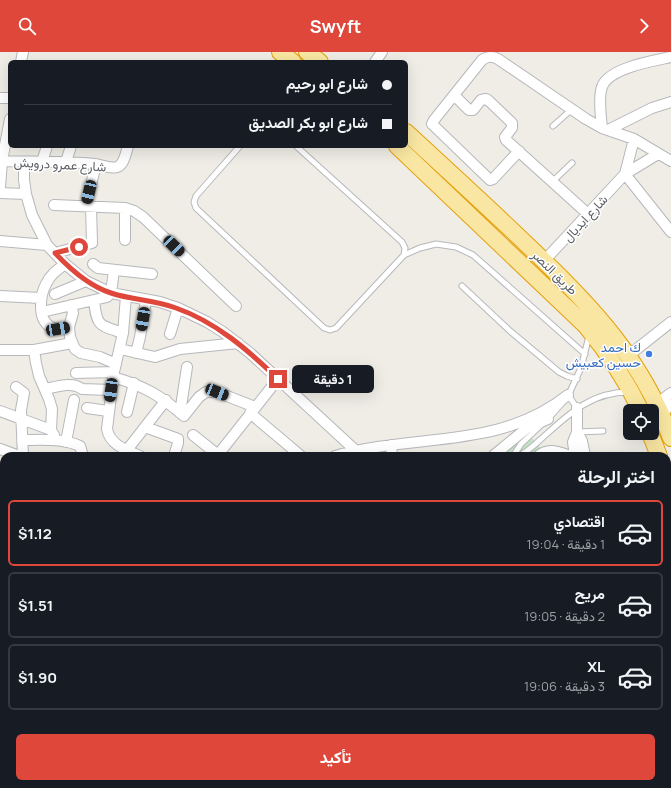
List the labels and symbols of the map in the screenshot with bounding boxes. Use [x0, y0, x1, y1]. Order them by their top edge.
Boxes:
street label: شارع عمرو درويش [13, 153, 107, 176]
car [80, 179, 98, 205]
street label: شارع ايديال [558, 190, 612, 246]
car [161, 233, 187, 259]
route start [70, 238, 88, 256]
street label: طريق النصر [527, 245, 582, 298]
car [135, 306, 151, 332]
car [45, 321, 71, 337]
place label: ك احمد حسين كعبيش [566, 338, 641, 371]
marker: ك احمد حسين كعبيش [644, 349, 654, 359]
callout: 1 دقيقة [292, 365, 374, 393]
route end [269, 370, 287, 388]
car [103, 377, 119, 403]
car [204, 382, 230, 402]

